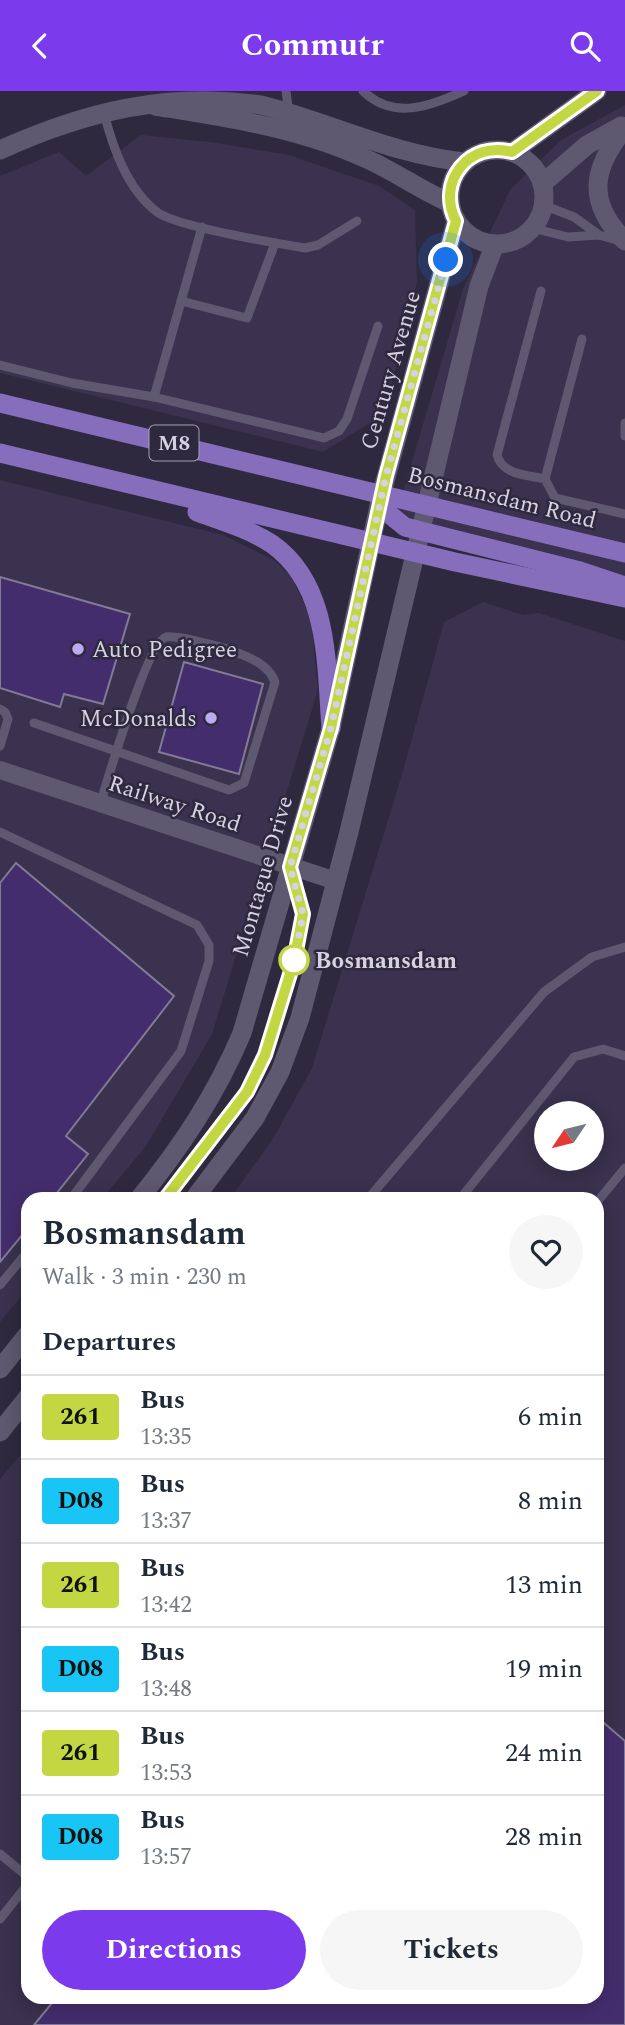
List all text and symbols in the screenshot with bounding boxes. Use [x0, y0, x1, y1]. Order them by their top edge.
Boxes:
text: Commutr [241, 21, 384, 70]
icon: back [21, 27, 59, 65]
icon: search [566, 27, 604, 65]
your location [428, 242, 463, 277]
street label: Century Avenue [352, 287, 431, 454]
road number: M8 [150, 425, 198, 461]
street label: Bosmansdam Road [404, 458, 600, 539]
place label: Auto Pedigree [92, 633, 237, 668]
marker: Auto Pedigree [70, 641, 86, 657]
place label: McDonalds [80, 702, 197, 737]
marker: McDonalds [203, 710, 219, 726]
street label: Railway Road [104, 767, 246, 842]
street label: Montague Drive [224, 792, 303, 961]
place label: Bosmansdam [315, 944, 457, 979]
marker: Bosmansdam [279, 945, 309, 975]
north arrow [534, 1101, 604, 1171]
map controls [534, 1101, 604, 1171]
text: Bosmansdam [42, 1209, 246, 1259]
button: heart [509, 1215, 583, 1289]
text: Walk · 3 min · 230 m [42, 1260, 247, 1295]
text: Departures [42, 1322, 176, 1362]
text: Bus [140, 1380, 185, 1420]
text: 6 min [518, 1397, 583, 1437]
text: 261 [60, 1399, 101, 1435]
text: 13:35 [140, 1420, 192, 1455]
text: Bus [140, 1464, 185, 1504]
text: 8 min [518, 1481, 583, 1521]
text: D08 [57, 1483, 104, 1519]
text: 13:37 [140, 1504, 192, 1539]
text: Bus [140, 1548, 185, 1588]
text: 13 min [505, 1565, 583, 1605]
text: 261 [60, 1567, 101, 1603]
text: 13:42 [140, 1588, 192, 1623]
text: Bus [140, 1632, 185, 1672]
text: 19 min [505, 1649, 583, 1689]
text: D08 [57, 1651, 104, 1687]
text: 13:48 [140, 1672, 192, 1707]
text: Bus [140, 1716, 185, 1756]
text: 24 min [505, 1733, 583, 1773]
text: 261 [60, 1735, 101, 1771]
text: 13:53 [140, 1756, 192, 1791]
text: Bus [140, 1800, 185, 1840]
text: 28 min [505, 1817, 583, 1857]
text: D08 [57, 1819, 104, 1855]
text: 13:57 [140, 1840, 192, 1875]
button: Directions [42, 1910, 306, 1990]
button: Tickets [320, 1910, 583, 1990]

